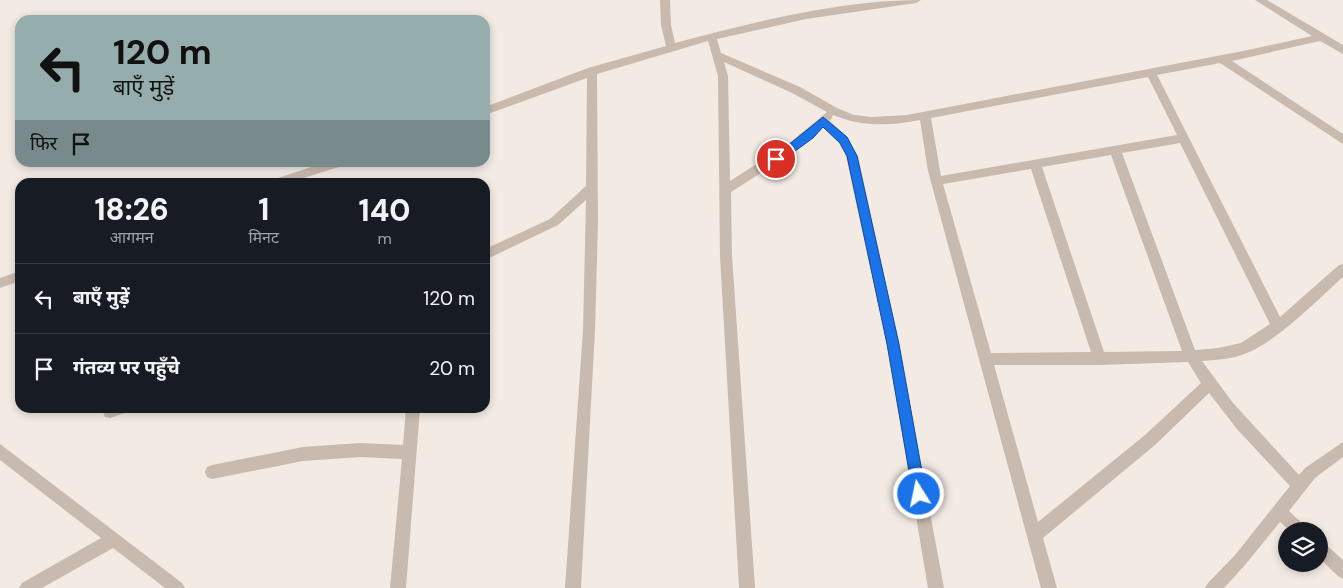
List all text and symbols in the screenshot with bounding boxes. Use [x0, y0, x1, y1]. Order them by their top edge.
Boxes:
text: 120 m [113, 29, 212, 75]
icon: left [30, 35, 95, 100]
text: बाएँ मुड़ें [113, 73, 174, 102]
icon: arrive [67, 130, 95, 158]
text: फिर [30, 131, 57, 156]
pin [755, 138, 797, 180]
icon: arrive [762, 145, 790, 173]
text: 18:26 [95, 190, 169, 229]
text: 1 [258, 190, 269, 229]
text: 140 [359, 191, 410, 230]
text: आगमन [110, 227, 154, 248]
text: मिनट [248, 227, 279, 248]
text: m [377, 228, 392, 249]
icon: left [30, 285, 58, 313]
text: बाएँ मुड़ें [73, 285, 130, 310]
text: 120 m [423, 286, 475, 311]
icon: arrive [30, 355, 58, 383]
text: गंतव्य पर पहुँचे [73, 355, 180, 380]
text: 20 m [429, 356, 475, 381]
position arrow [892, 467, 944, 519]
map controls [1278, 522, 1328, 572]
button: layers [1278, 522, 1328, 572]

